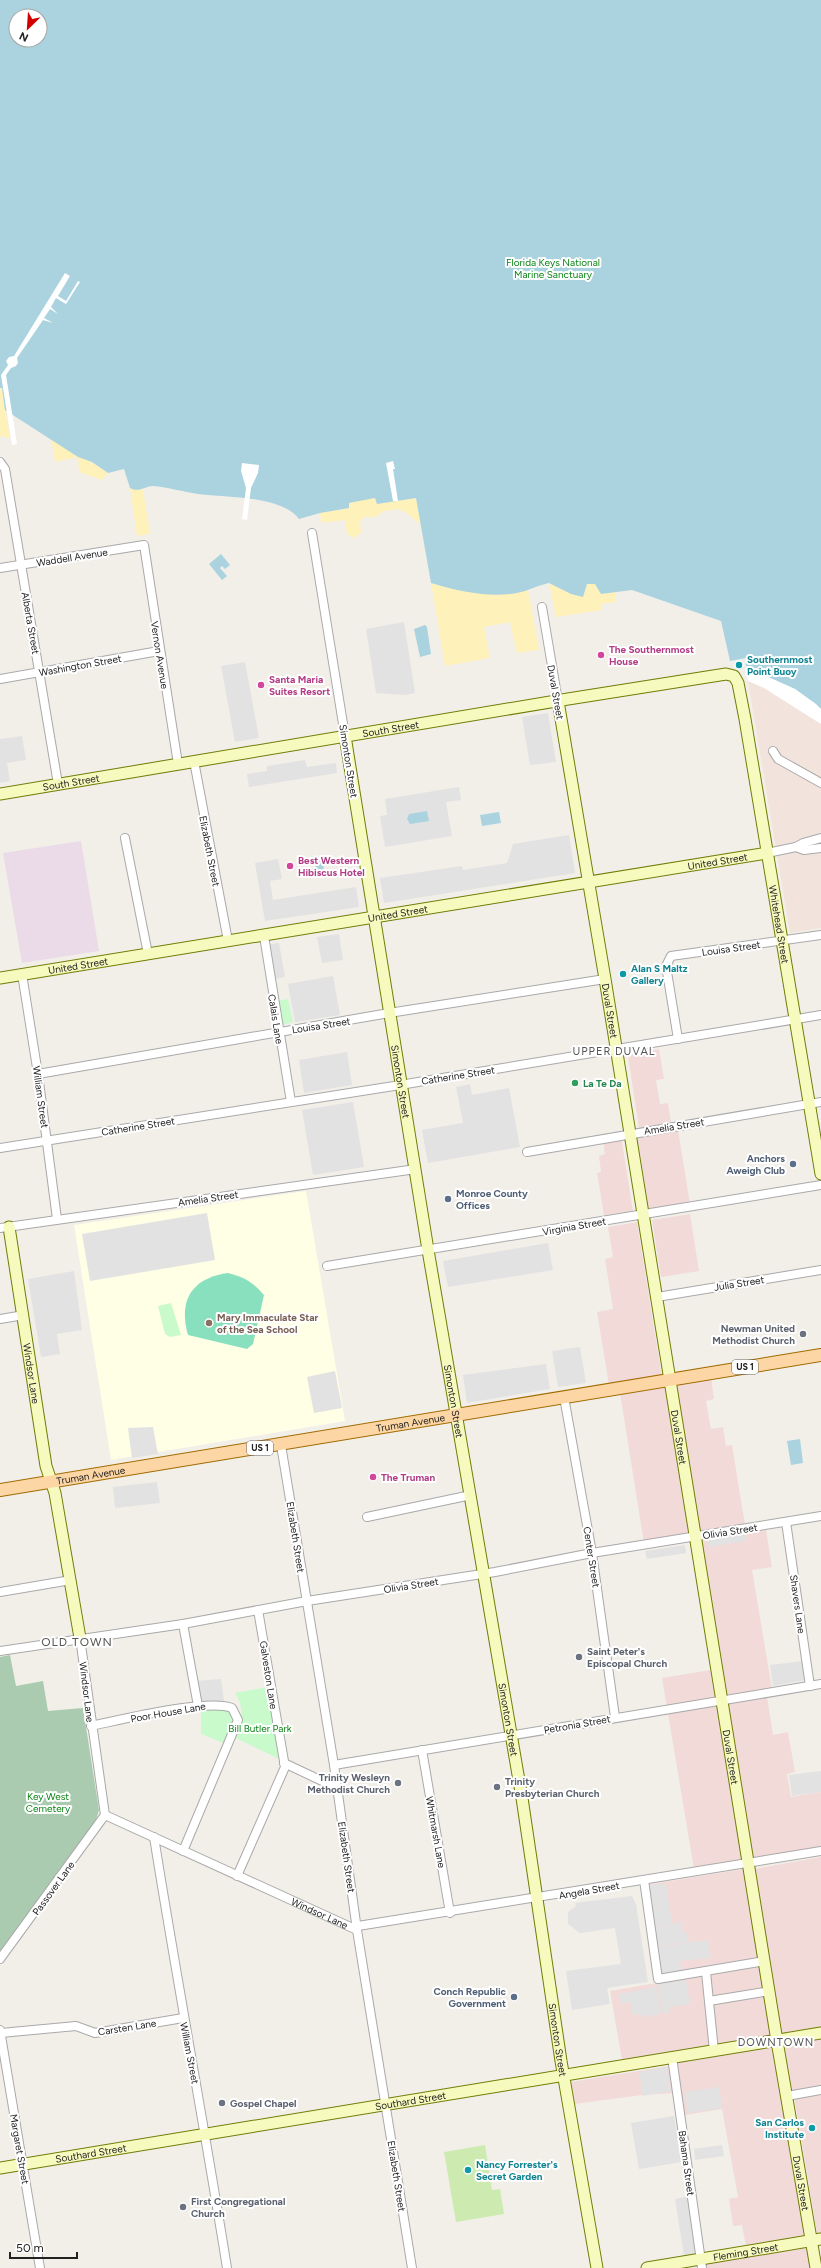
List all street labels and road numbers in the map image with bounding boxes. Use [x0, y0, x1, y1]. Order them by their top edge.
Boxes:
street label: Waddell Avenue [35, 545, 109, 570]
street label: Alberta Street [19, 591, 42, 655]
street label: Vernon Avenue [148, 620, 171, 691]
street label: Washington Street [38, 652, 123, 679]
street label: Duval Street [544, 664, 567, 721]
street label: South Street [361, 718, 420, 740]
street label: Simonton Street [336, 724, 361, 799]
street label: South Street [42, 771, 101, 794]
street label: Elizabeth Street [196, 815, 223, 888]
street label: United Street [687, 850, 749, 873]
street label: Whitehead Street [766, 884, 792, 965]
street label: United Street [367, 902, 429, 925]
street label: Louisa Street [701, 938, 761, 959]
street label: United Street [47, 954, 109, 977]
street label: Duval Street [599, 982, 621, 1039]
street label: Calais Lane [265, 993, 286, 1046]
street label: Louisa Street [291, 1014, 352, 1037]
street label: Simonton Street [388, 1044, 413, 1119]
street label: Catherine Street [420, 1063, 496, 1088]
street label: William Street [30, 1065, 51, 1129]
street label: Catherine Street [100, 1114, 176, 1139]
street label: Amelia Street [643, 1115, 705, 1138]
street label: Amelia Street [177, 1188, 239, 1209]
street label: Virginia Street [541, 1214, 607, 1238]
street label: Julia Street [713, 1273, 765, 1294]
street label: Windsor Lane [20, 1342, 42, 1405]
road number: US 1 [732, 1360, 758, 1374]
street label: Simonton Street [441, 1364, 466, 1439]
street label: Duval Street [668, 1409, 690, 1466]
street label: Truman Avenue [375, 1411, 446, 1435]
road number: US 1 [247, 1441, 273, 1455]
street label: Truman Avenue [55, 1463, 127, 1488]
street label: Elizabeth Street [283, 1501, 308, 1574]
street label: Olivia Street [702, 1521, 759, 1542]
street label: Center Street [580, 1526, 603, 1589]
street label: Shavers Lane [787, 1574, 808, 1635]
street label: Olivia Street [383, 1575, 440, 1596]
street label: Galveston Lane [257, 1640, 280, 1711]
street label: Windsor Lane [76, 1661, 97, 1724]
street label: Simonton Street [495, 1682, 521, 1757]
street label: Poor House Lane [130, 1699, 207, 1725]
street label: Petronia Street [543, 1712, 612, 1737]
street label: Duval Street [720, 1729, 741, 1786]
street label: Whitmarsh Lane [423, 1795, 448, 1869]
street label: Elizabeth Street [335, 1821, 358, 1894]
street label: Passover Lane [29, 1858, 78, 1918]
street label: Angela Street [558, 1879, 621, 1902]
street label: Windsor Lane [289, 1895, 350, 1932]
street label: Simonton Street [545, 2002, 570, 2078]
street label: Carsten Lane [97, 2016, 158, 2039]
street label: William Street [177, 2021, 202, 2085]
street label: Southard Street [374, 2089, 447, 2113]
street label: Margaret Street [7, 2113, 32, 2185]
street label: Bahama Street [675, 2129, 698, 2197]
street label: Elizabeth Street [384, 2140, 409, 2213]
street label: Southard Street [54, 2141, 128, 2166]
street label: Duval Street [790, 2155, 812, 2212]
street label: Fleming Street [712, 2240, 780, 2264]

